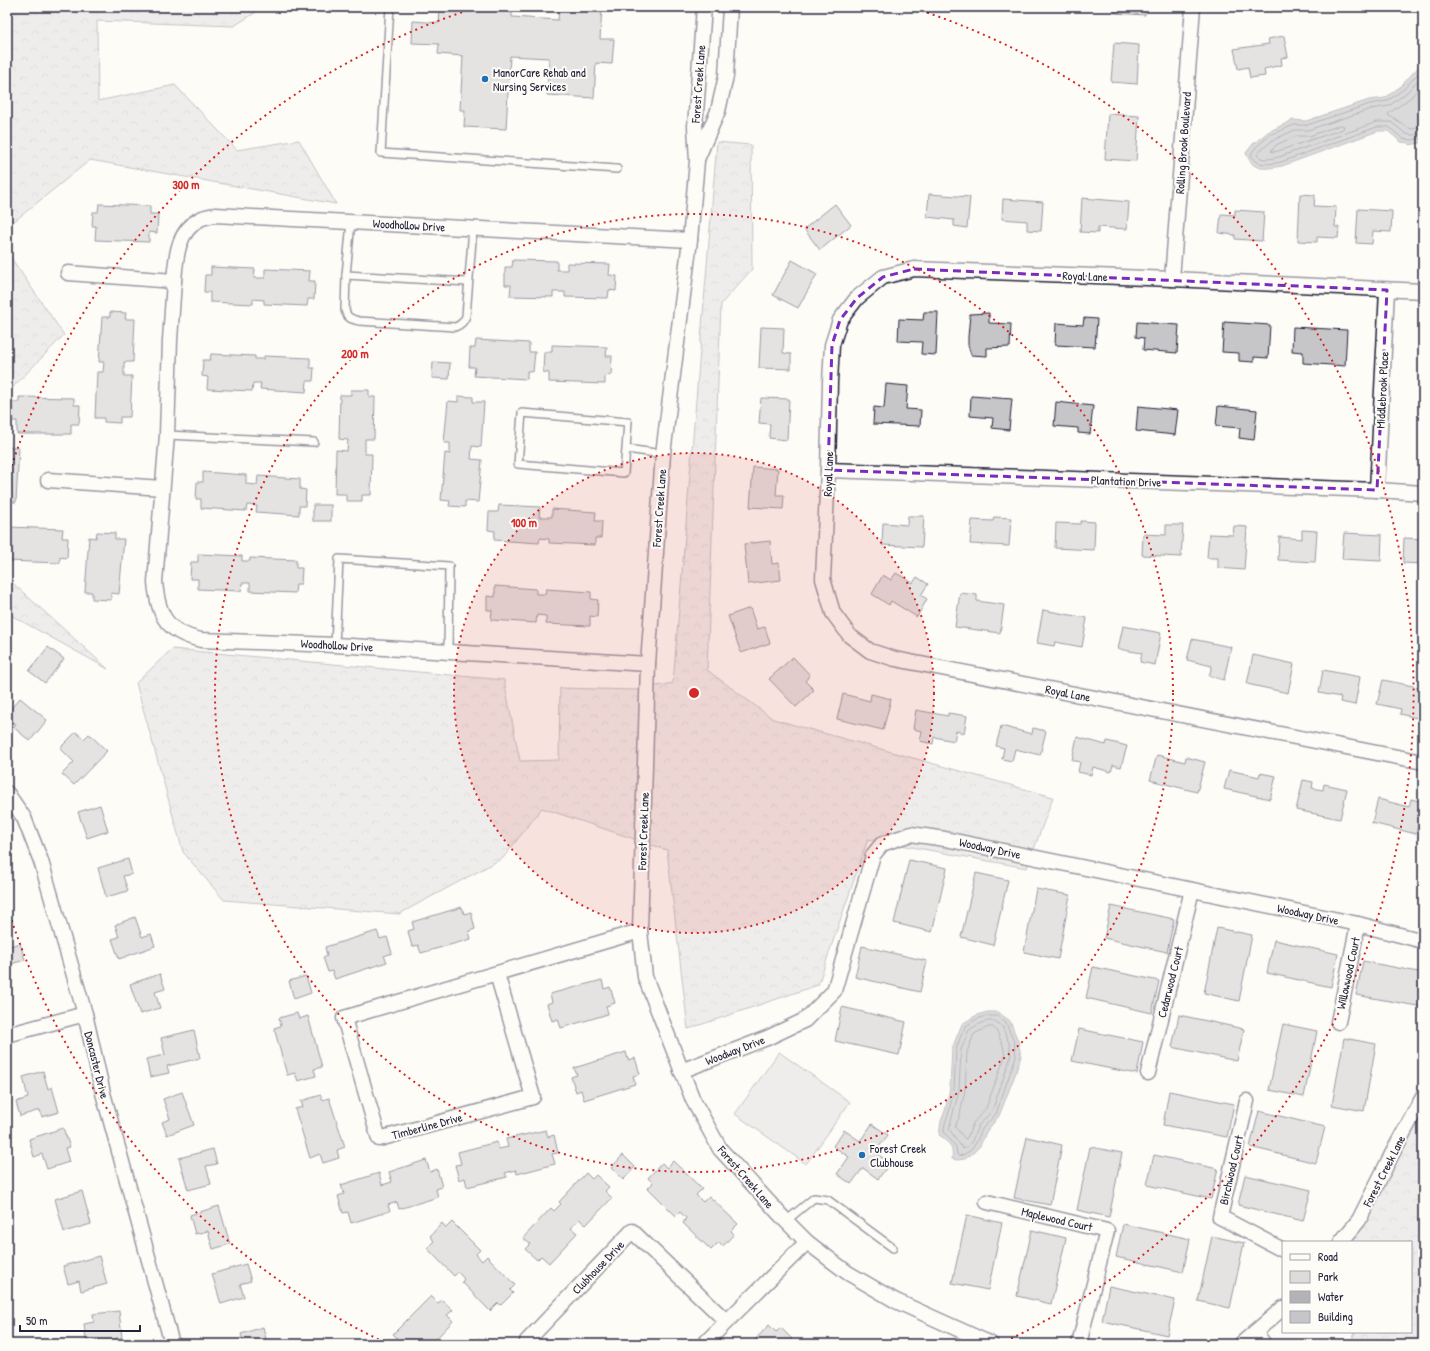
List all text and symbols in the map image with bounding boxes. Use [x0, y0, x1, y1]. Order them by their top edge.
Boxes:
street label: Forest Creek Lane [687, 44, 709, 125]
place label: ManorCare Rehab and Nursing Services [493, 64, 586, 95]
marker: ManorCare Rehab and Nursing Services [480, 74, 490, 84]
street label: Rolling Brook Boulevard [1171, 91, 1195, 195]
text: 300 m [172, 176, 200, 193]
street label: Woodhollow Drive [372, 215, 446, 235]
street label: Royal Lane [1062, 267, 1108, 285]
text: 200 m [341, 345, 369, 362]
street label: Middlebrook Place [1371, 351, 1393, 429]
street label: Royal Lane [819, 451, 837, 497]
street label: Forest Creek Lane [648, 468, 670, 549]
street label: Plantation Drive [1091, 471, 1162, 491]
text: 100 m [511, 514, 537, 531]
street label: Woodhollow Drive [300, 635, 374, 655]
street label: Royal Lane [1044, 680, 1092, 706]
centre of rings [687, 686, 701, 700]
street label: Forest Creek Lane [633, 791, 653, 871]
street label: Woodway Drive [958, 833, 1023, 863]
street label: Woodway Drive [1276, 899, 1341, 929]
street label: Willowwood Court [1332, 935, 1364, 1011]
street label: Cedarwood Court [1153, 944, 1187, 1019]
street label: Doncaster Drive [80, 1030, 114, 1101]
street label: Woodway Drive [703, 1031, 767, 1069]
street label: Timberline Drive [390, 1108, 464, 1144]
street label: Forest Creek Lane [1358, 1132, 1409, 1211]
street label: Birchwood Court [1215, 1133, 1247, 1206]
place label: Forest Creek Clubhouse [869, 1140, 926, 1171]
street label: Forest Creek Lane [713, 1141, 778, 1212]
marker: Forest Creek Clubhouse [857, 1150, 867, 1160]
street label: Maplewood Court [1020, 1203, 1095, 1236]
street label: Clubhouse Drive [568, 1236, 628, 1298]
legend [1282, 1241, 1412, 1333]
text: Road [1318, 1248, 1338, 1265]
text: Park [1318, 1268, 1338, 1285]
text: Water [1318, 1288, 1344, 1305]
scale bar [20, 1307, 140, 1333]
text: Building [1318, 1308, 1353, 1325]
text: 50 m [26, 1312, 47, 1329]

